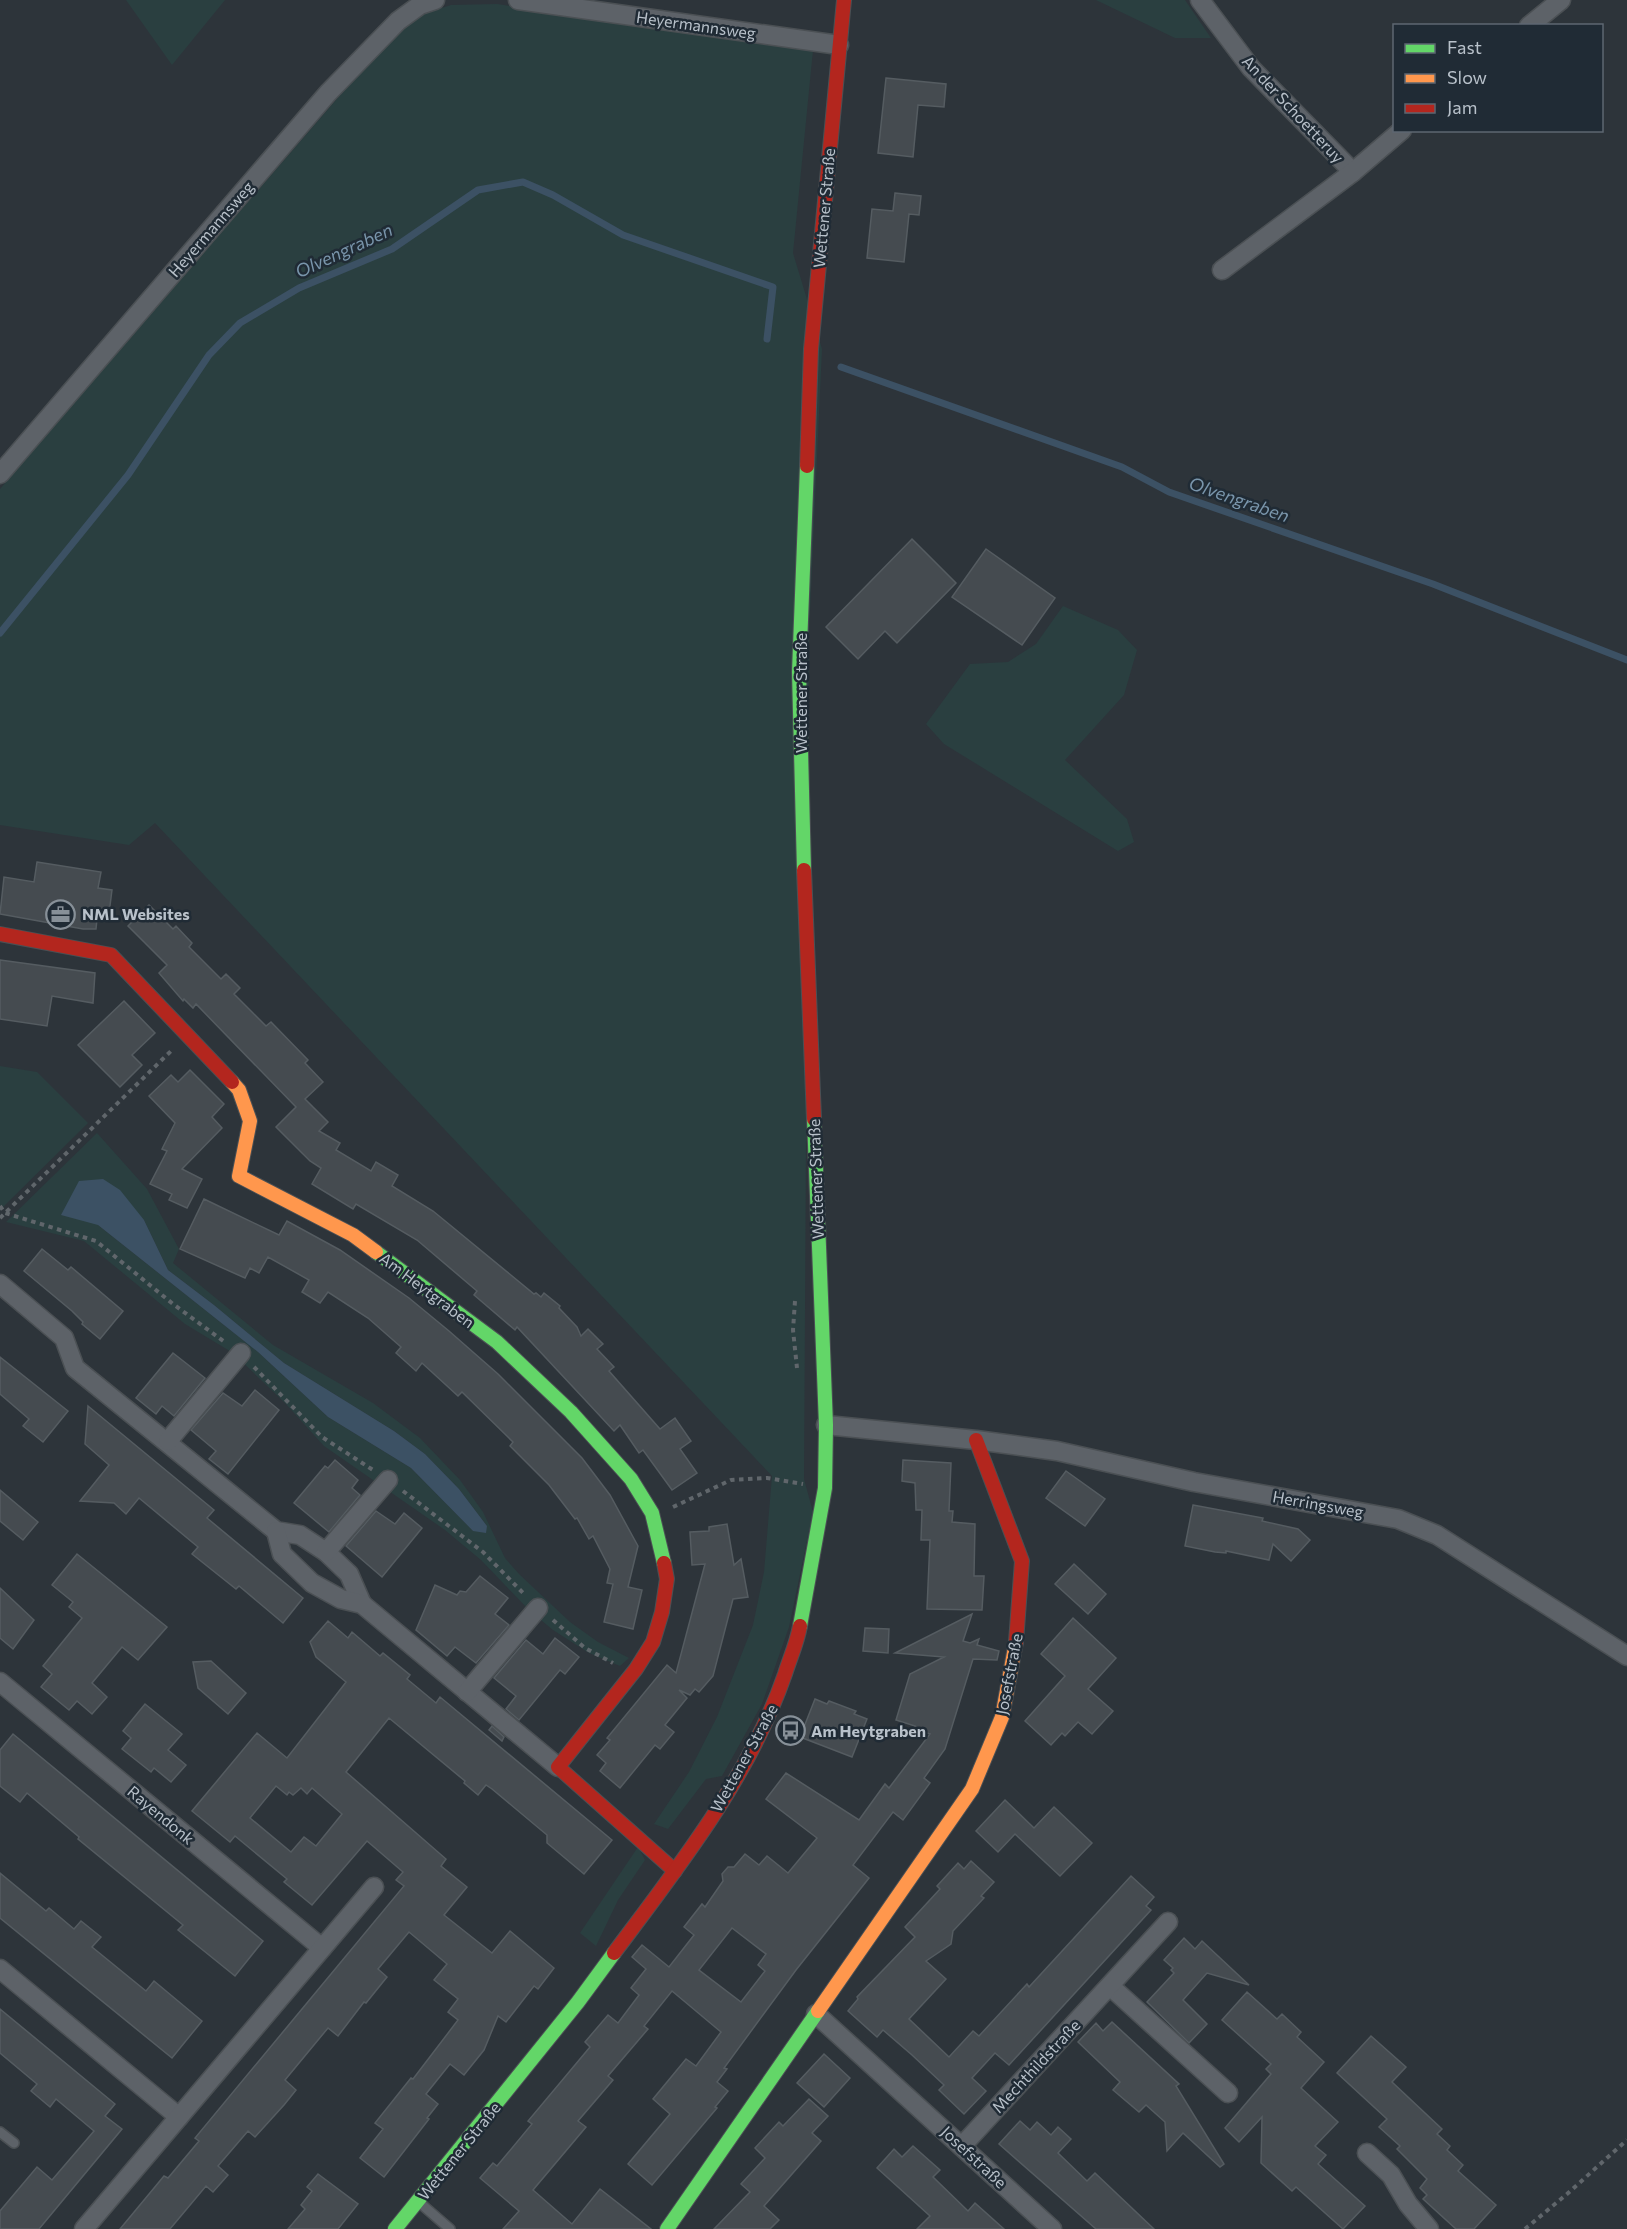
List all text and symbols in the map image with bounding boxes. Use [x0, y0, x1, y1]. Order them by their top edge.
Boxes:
street label: Heyermannsweg [635, 7, 757, 42]
legend [1393, 24, 1603, 132]
text: Fast [1447, 36, 1482, 58]
street label: An der Schoetteruy [1239, 51, 1348, 166]
text: Slow [1447, 66, 1487, 88]
text: Jam [1447, 96, 1477, 118]
street label: Wettener Straße [809, 147, 838, 269]
street label: Heyermannsweg [164, 177, 258, 280]
water label: Olvengraben [291, 218, 396, 282]
water label: Olvengraben [1186, 472, 1292, 527]
street label: Wettener Straße [791, 633, 810, 753]
office icon: NML Websites [45, 898, 77, 930]
place label: NML Websites [82, 904, 190, 923]
street label: Wettener Straße [804, 1118, 827, 1240]
street label: Am Heytgraben [376, 1248, 478, 1331]
street label: Herringsweg [1271, 1486, 1365, 1521]
street label: Josefstraße [991, 1632, 1026, 1716]
street label: Wettener Straße [706, 1700, 781, 1815]
bus stop icon: Am Heytgraben [774, 1715, 806, 1747]
place label: Am Heytgraben [811, 1721, 926, 1740]
street label: Rayendonk [124, 1781, 199, 1848]
street label: Mechthildstraße [988, 2015, 1084, 2116]
street label: Wettener Straße [413, 2098, 504, 2204]
street label: Josefstraße [938, 2122, 1011, 2192]

